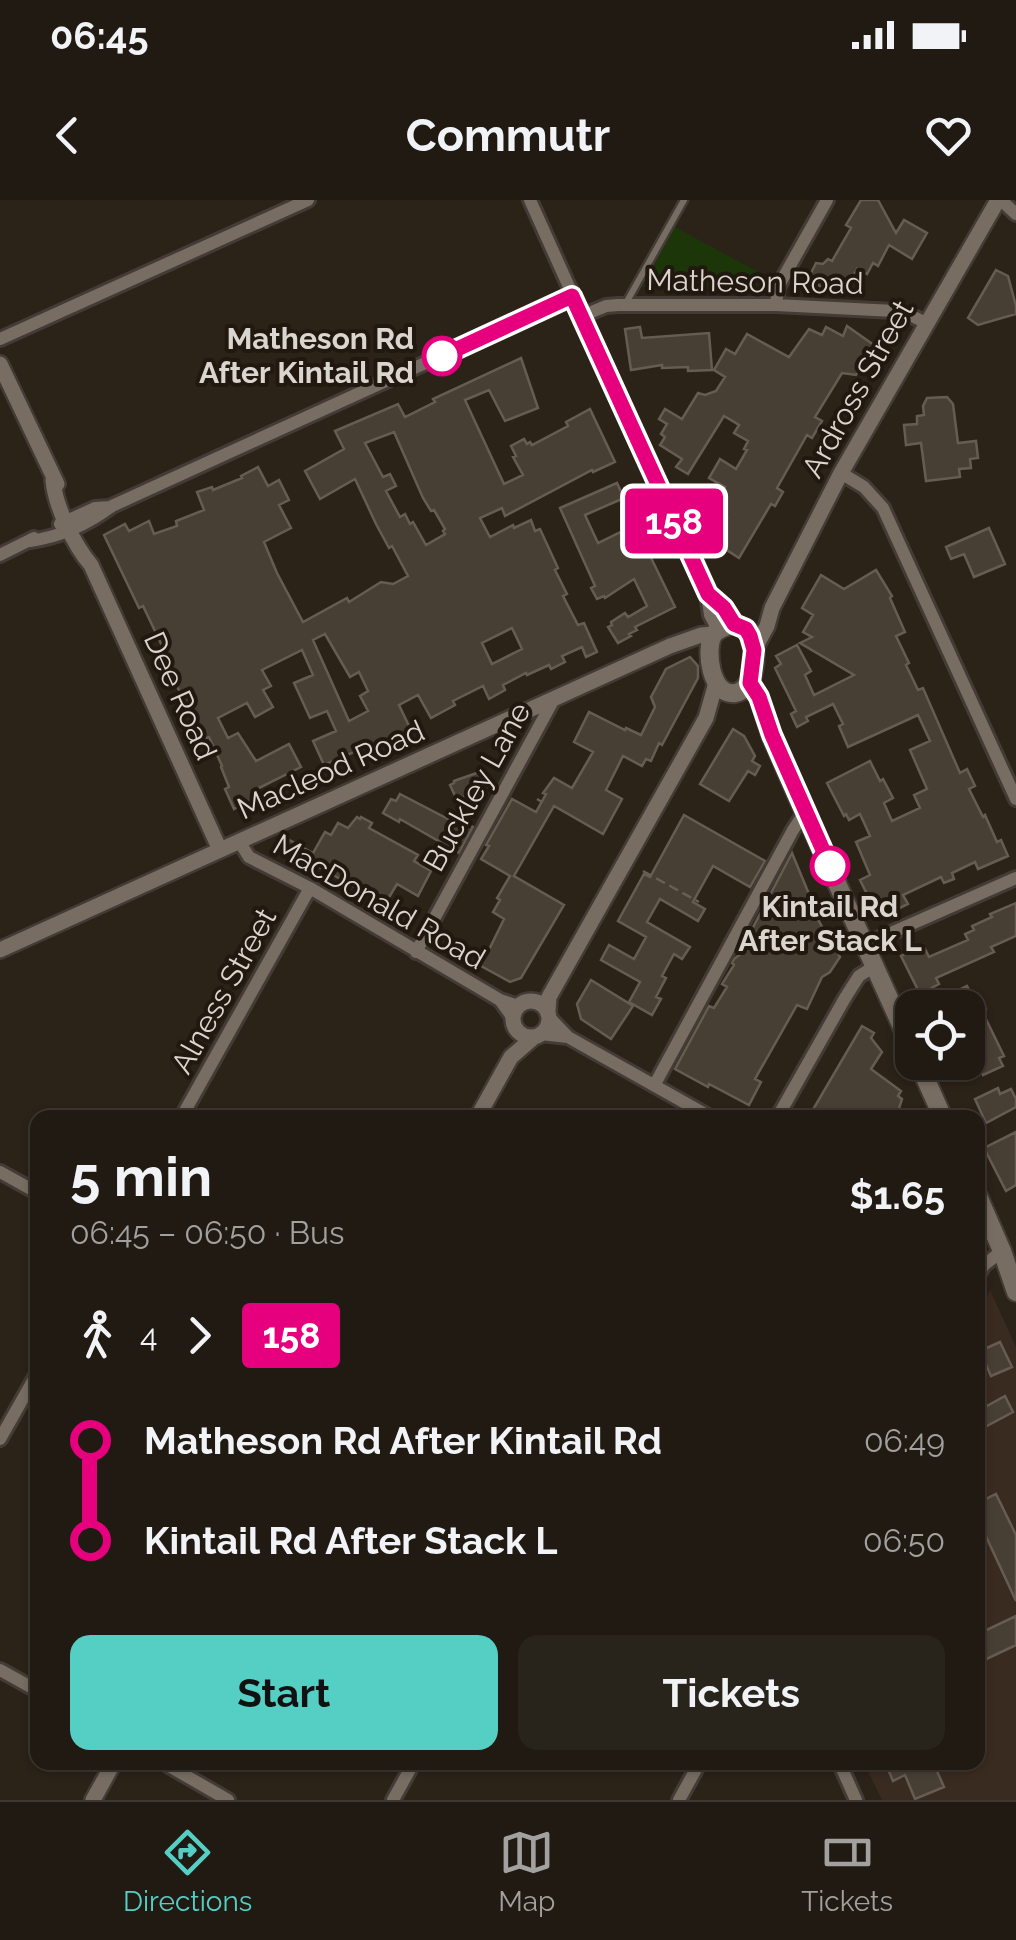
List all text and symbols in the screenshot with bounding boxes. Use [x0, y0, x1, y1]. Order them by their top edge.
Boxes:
text: 06:45 [50, 13, 149, 58]
icon: back [40, 108, 95, 163]
icon: heart [921, 108, 976, 163]
text: Commutr [406, 109, 610, 162]
street label: Matheson Road [646, 262, 864, 301]
street label: Ardross Street [795, 294, 921, 483]
place label: Matheson Rd After Kintail Rd [199, 321, 414, 390]
marker: Matheson Rd After Kintail Rd [423, 337, 461, 375]
line badge: 158 [616, 488, 732, 554]
text: 158 [645, 501, 703, 542]
street label: Dee Road [137, 626, 224, 765]
street label: Buckley Lane [416, 696, 537, 877]
street label: Macleod Road [232, 713, 430, 826]
street label: MacDonald Road [267, 827, 491, 976]
marker: Kintail Rd After Stack L [811, 847, 849, 885]
place label: Kintail Rd After Stack L [738, 889, 922, 958]
street label: Alness Street [164, 902, 283, 1079]
map controls [895, 990, 985, 1080]
button: locate [895, 990, 985, 1080]
text: 5 min [70, 1144, 212, 1209]
text: $1.65 [849, 1173, 945, 1218]
text: 06:45 – 06:50 · Bus [70, 1214, 344, 1251]
icon: walk [70, 1308, 125, 1363]
icon: forward [172, 1308, 227, 1363]
text: 158 [262, 1315, 320, 1356]
text: 4 [140, 1317, 157, 1354]
text: Matheson Rd After Kintail Rd [144, 1418, 662, 1463]
text: 06:49 [864, 1422, 945, 1459]
text: Kintail Rd After Stack L [144, 1518, 558, 1563]
text: 06:50 [863, 1522, 945, 1559]
button: Start [70, 1635, 498, 1750]
button: Tickets [518, 1635, 945, 1750]
tab: Directions [123, 1825, 252, 1918]
tab: Map [498, 1825, 555, 1918]
tab: Tickets [801, 1825, 893, 1918]

